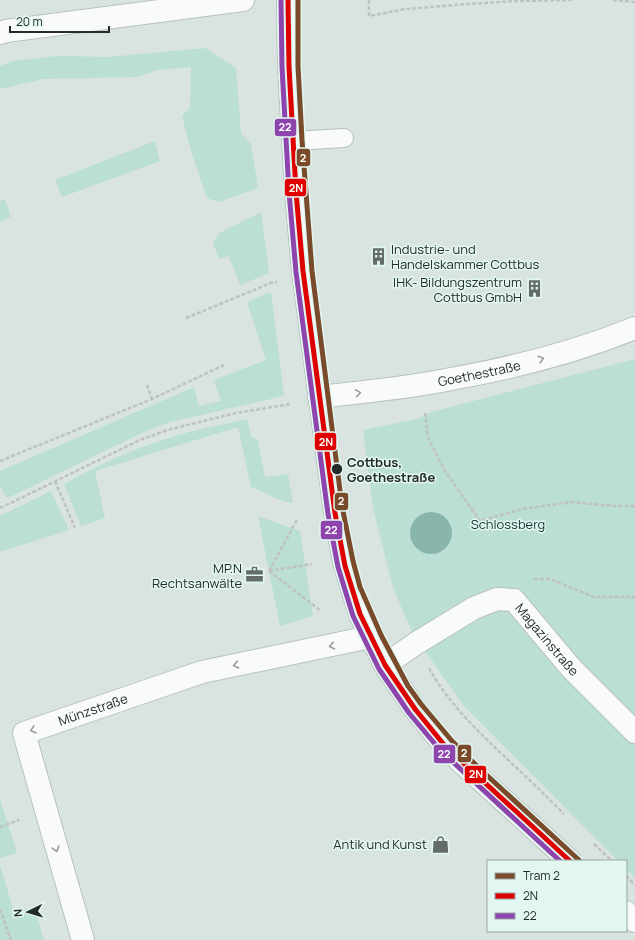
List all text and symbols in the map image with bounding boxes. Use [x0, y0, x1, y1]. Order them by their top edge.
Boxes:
scale bar [10, 8, 109, 34]
text: 20 m [16, 13, 43, 30]
line badge: 22 [274, 118, 297, 137]
text: 22 [278, 119, 292, 134]
line badge: 2 [296, 148, 311, 167]
text: 2 [300, 150, 306, 165]
line badge: 2N [284, 178, 307, 197]
text: 2N [289, 180, 303, 195]
place label: Industrie- und Handelskammer Cottbus [391, 240, 540, 273]
building icon: Industrie- und Handelskammer Cottbus [368, 246, 388, 266]
place label: IHK- Bildungszentrum Cottbus GmbH [393, 273, 522, 306]
building icon: IHK- Bildungszentrum Cottbus GmbH [525, 279, 545, 299]
one-way arrow [537, 355, 544, 364]
street label: Goethestraße [436, 356, 523, 390]
one-way arrow [355, 388, 361, 397]
line badge: 2N [314, 432, 337, 451]
text: 2N [319, 434, 333, 449]
place label: Cottbus, Goethestraße [347, 453, 435, 486]
marker: Cottbus, Goethestraße [330, 462, 344, 476]
line badge: 2 [334, 492, 349, 511]
text: 2 [338, 493, 344, 508]
park label: Schlossberg [471, 515, 545, 533]
line badge: 22 [320, 520, 343, 540]
text: 22 [324, 522, 338, 537]
place label: MP.N Rechtsanwälte [152, 559, 242, 592]
office icon: MP.N Rechtsanwälte [245, 565, 265, 585]
street label: Magazinstraße [511, 599, 583, 680]
one-way arrow [329, 641, 336, 650]
one-way arrow [233, 661, 240, 669]
street label: Münzstraße [56, 689, 130, 730]
one-way arrow [29, 726, 36, 734]
line badge: 22 [433, 744, 456, 764]
line badge: 2 [457, 744, 472, 763]
text: 2 [461, 745, 467, 760]
text: 22 [437, 746, 451, 761]
line badge: 2N [464, 765, 487, 784]
text: 2N [469, 766, 483, 781]
shop icon: Antik und Kunst [430, 834, 450, 854]
place label: Antik und Kunst [333, 835, 427, 853]
one-way arrow [52, 846, 60, 852]
legend [487, 860, 627, 932]
text: Tram 2 [523, 867, 560, 884]
text: 2N [523, 887, 538, 904]
north arrow [8, 892, 48, 932]
text: 22 [523, 907, 537, 924]
text: N [10, 908, 25, 918]

